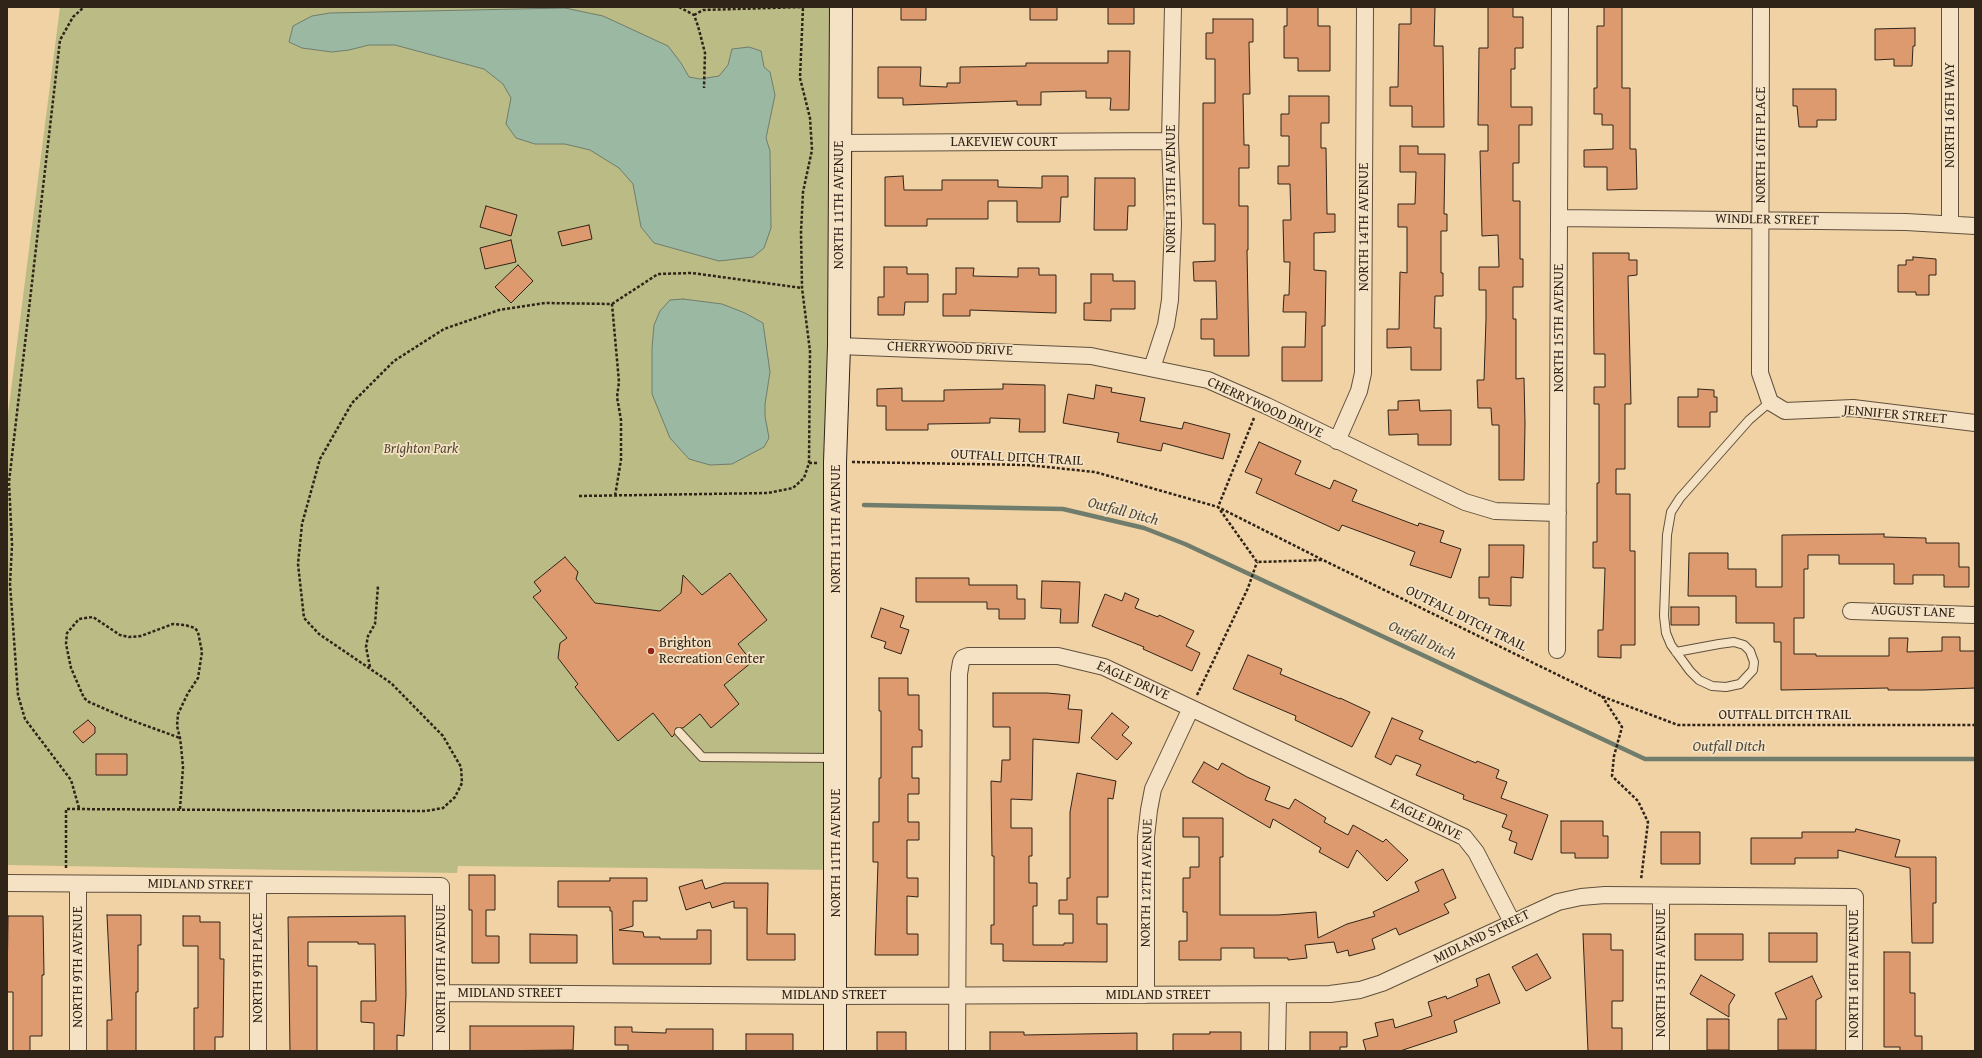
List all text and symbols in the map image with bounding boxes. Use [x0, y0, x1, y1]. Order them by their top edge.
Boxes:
street label: NORTH 16TH WAY [1942, 62, 1958, 168]
street label: NORTH 16TH PLACE [1753, 87, 1769, 203]
street label: NORTH 13TH AVENUE [1163, 125, 1179, 253]
street label: LAKEVIEW COURT [950, 134, 1058, 150]
street label: NORTH 11TH AVENUE [831, 141, 847, 269]
street label: NORTH 14TH AVENUE [1356, 163, 1372, 291]
street label: WINDLER STREET [1715, 211, 1819, 229]
street label: NORTH 15TH AVENUE [1551, 264, 1567, 392]
street label: CHERRYWOOD DRIVE [887, 338, 1013, 360]
street label: CHERRYWOOD DRIVE [1204, 374, 1326, 442]
street label: JENNIFER STREET [1843, 402, 1947, 428]
park label: Brighton Park [384, 441, 458, 457]
street label: OUTFALL DITCH TRAIL [950, 446, 1084, 470]
street label: NORTH 11TH AVENUE [828, 465, 844, 593]
water label: Outfall Ditch [1086, 494, 1160, 530]
street label: OUTFALL DITCH TRAIL [1403, 582, 1529, 656]
street label: AUGUST LANE [1871, 602, 1955, 622]
water label: Outfall Ditch [1385, 617, 1459, 665]
place label: Brighton Recreation Center [659, 635, 765, 668]
marker: Brighton Recreation Center [646, 646, 656, 656]
street label: EAGLE DRIVE [1094, 658, 1172, 704]
street label: OUTFALL DITCH TRAIL [1719, 707, 1851, 723]
water label: Outfall Ditch [1693, 738, 1765, 756]
street label: NORTH 11TH AVENUE [828, 789, 844, 917]
street label: EAGLE DRIVE [1387, 795, 1465, 845]
street label: NORTH 12TH AVENUE [1137, 819, 1157, 947]
street label: MIDLAND STREET [147, 876, 253, 894]
street label: NORTH 10TH AVENUE [433, 905, 449, 1033]
street label: NORTH 9TH AVENUE [70, 906, 86, 1028]
street label: MIDLAND STREET [1431, 906, 1533, 968]
street label: NORTH 15TH AVENUE [1653, 909, 1669, 1037]
street label: NORTH 16TH AVENUE [1846, 910, 1862, 1038]
street label: NORTH 9TH PLACE [250, 913, 266, 1023]
street label: MIDLAND STREET [457, 985, 563, 1001]
street label: MIDLAND STREET [781, 987, 887, 1003]
street label: MIDLAND STREET [1105, 987, 1211, 1003]

